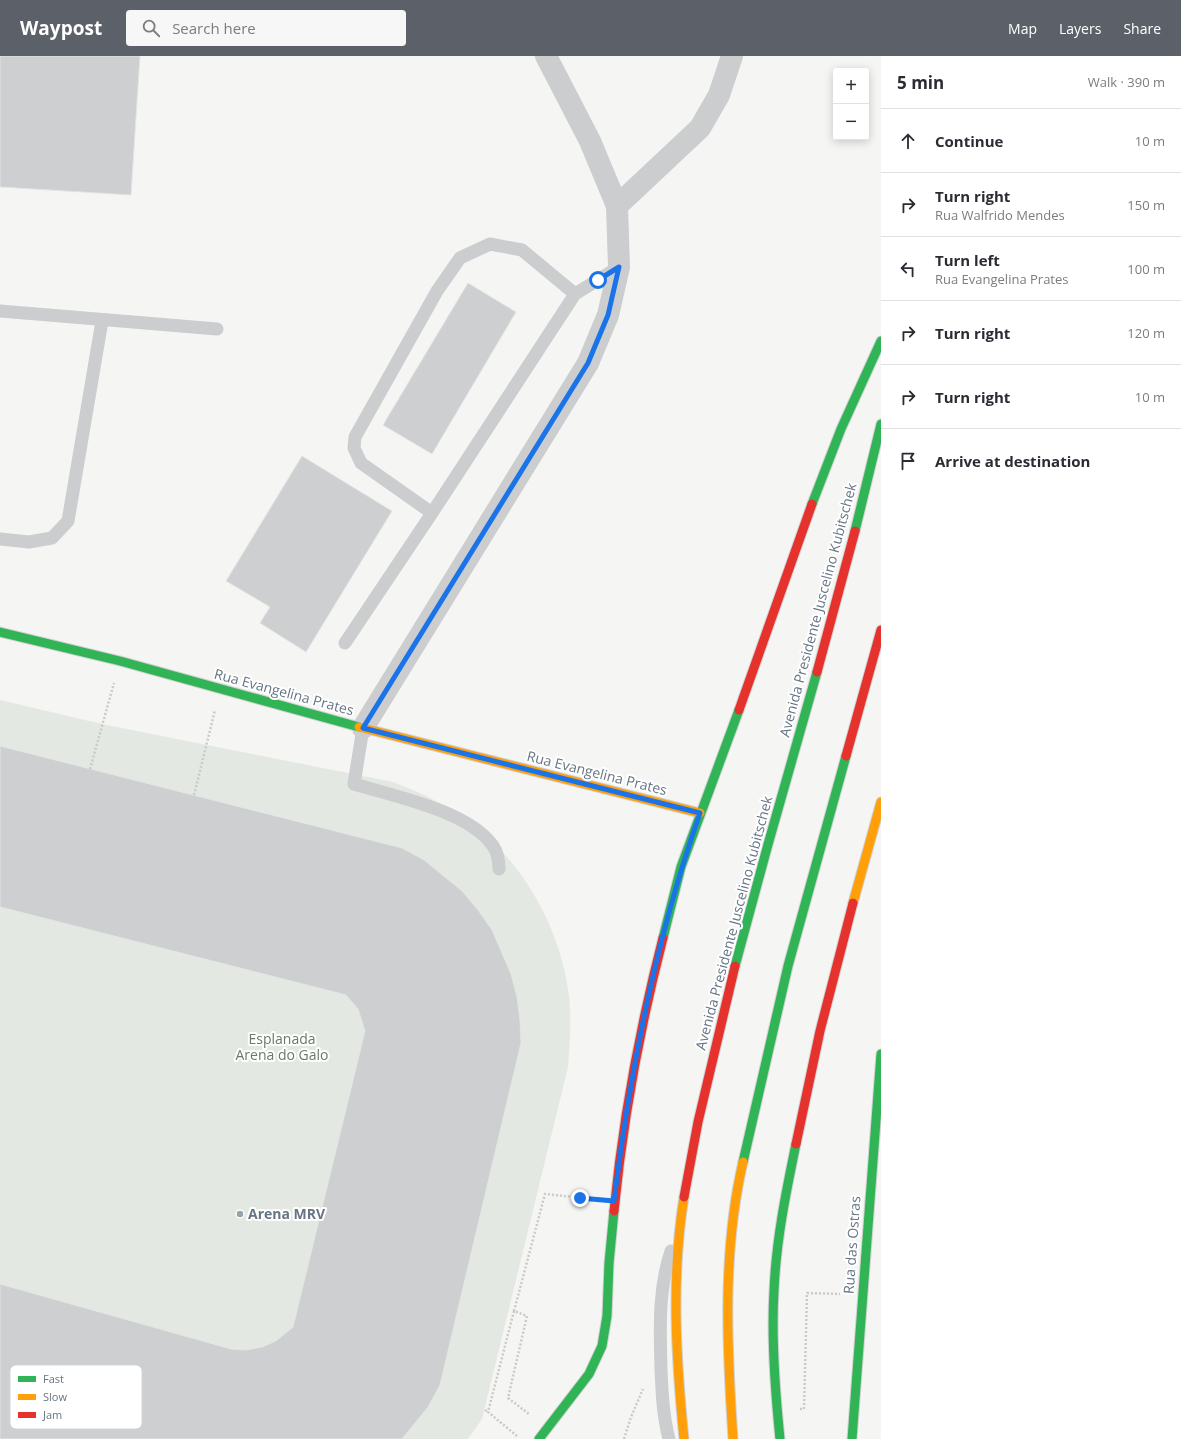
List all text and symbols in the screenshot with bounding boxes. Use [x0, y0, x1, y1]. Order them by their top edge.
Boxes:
search box [126, 10, 406, 46]
text: Waypost [20, 15, 102, 41]
icon: search [140, 17, 162, 39]
text: Search here [172, 18, 256, 38]
text: Map [1008, 19, 1037, 38]
text: Layers [1059, 19, 1101, 38]
text: Share [1123, 19, 1161, 38]
map controls [833, 68, 869, 140]
button: + [833, 68, 869, 104]
text: 5 min [897, 71, 944, 94]
text: Walk · 390 m [1088, 73, 1165, 91]
button: − [833, 104, 869, 140]
icon: ahead [897, 130, 919, 152]
text: Continue [935, 131, 1003, 151]
text: 10 m [1135, 132, 1165, 150]
text: Turn right [935, 186, 1010, 206]
icon: right [897, 194, 919, 216]
text: 150 m [1127, 196, 1165, 214]
text: Rua Walfrido Mendes [935, 206, 1065, 224]
text: Turn left [935, 250, 1000, 270]
icon: left [897, 258, 919, 280]
text: 100 m [1127, 260, 1165, 278]
text: Rua Evangelina Prates [935, 270, 1069, 288]
route start [589, 271, 607, 289]
icon: right [897, 322, 919, 344]
text: Turn right [935, 323, 1010, 343]
text: 120 m [1127, 324, 1165, 342]
icon: right [897, 386, 919, 408]
text: Turn right [935, 387, 1010, 407]
text: 10 m [1135, 388, 1165, 406]
icon: arrive [897, 450, 919, 472]
text: Arrive at destination [935, 451, 1090, 471]
street label: Avenida Presidente Juscelino Kubitschek [774, 480, 861, 739]
street label: Rua Evangelina Prates [212, 664, 356, 719]
street label: Rua Evangelina Prates [525, 746, 669, 799]
street label: Avenida Presidente Juscelino Kubitschek [690, 793, 777, 1052]
park label: Esplanada Arena do Galo [236, 1029, 328, 1064]
route end [571, 1189, 589, 1207]
street label: Rua das Ostras [839, 1195, 864, 1295]
place label: Arena MRV [248, 1204, 326, 1223]
marker: Arena MRV [235, 1209, 245, 1219]
legend [10, 1365, 142, 1429]
text: Fast [43, 1371, 64, 1386]
text: Slow [43, 1389, 67, 1404]
text: Jam [42, 1407, 62, 1422]

